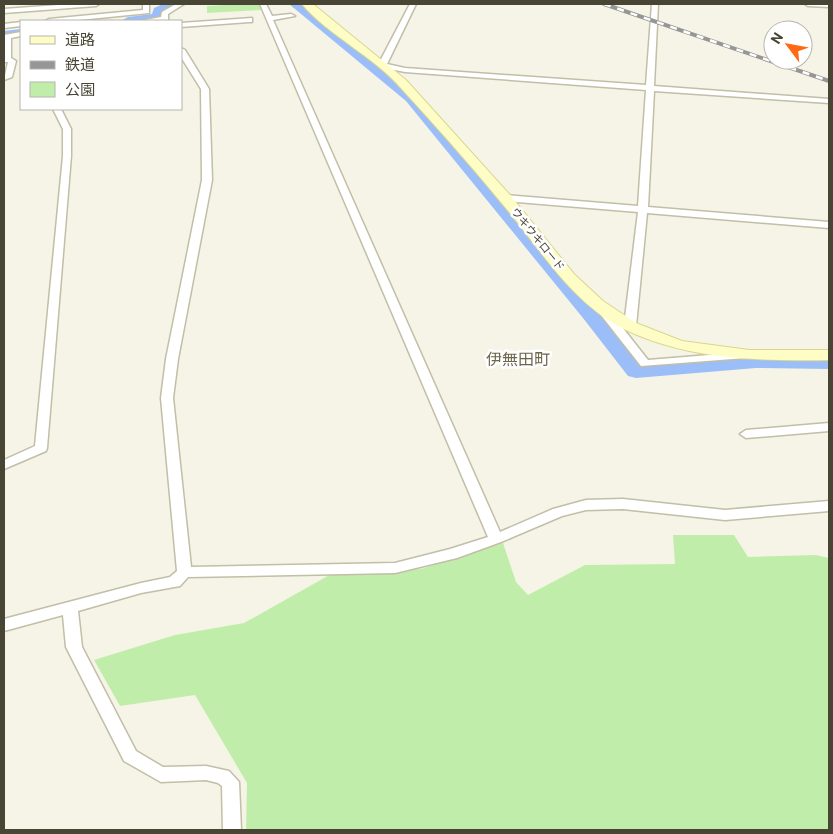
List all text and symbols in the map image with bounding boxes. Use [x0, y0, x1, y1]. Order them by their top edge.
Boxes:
legend [20, 20, 182, 110]
north arrow [763, 20, 813, 70]
text: N [768, 30, 786, 47]
text: 道路 [65, 31, 95, 49]
text: 鉄道 [65, 56, 95, 74]
text: 公園 [65, 81, 95, 99]
street label: ウキウキロード [508, 205, 567, 273]
district label: 伊無田町 [486, 350, 550, 369]

